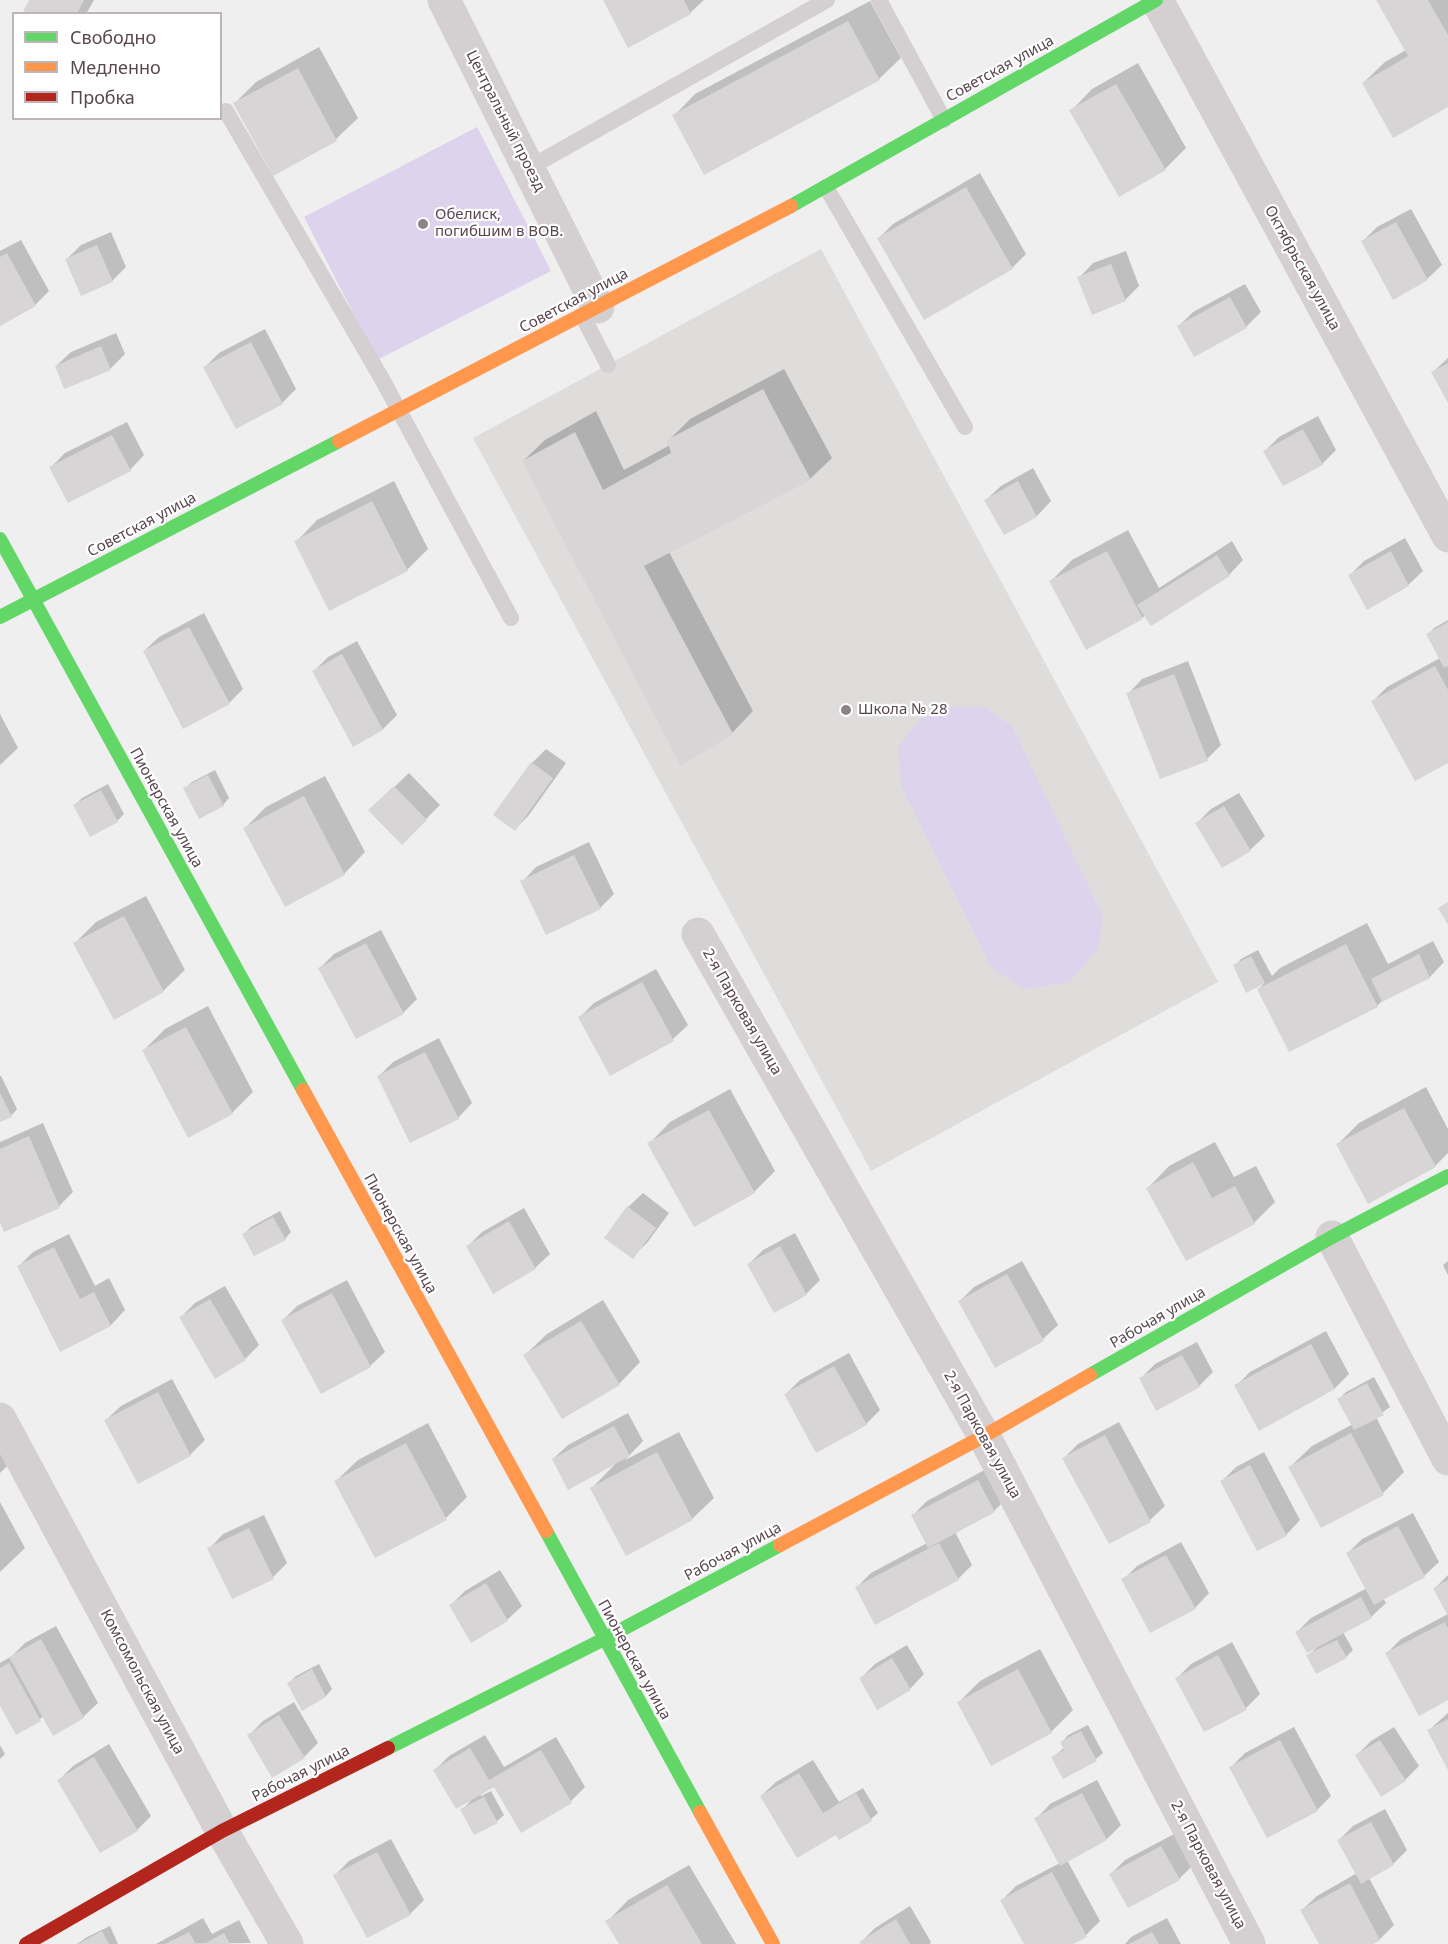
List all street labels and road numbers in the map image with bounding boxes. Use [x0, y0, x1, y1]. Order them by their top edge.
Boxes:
street label: Советская улица [943, 32, 1057, 106]
street label: Центральный проезд [462, 48, 548, 194]
street label: Октябрьская улица [1260, 203, 1344, 333]
street label: Советская улица [517, 265, 631, 337]
street label: Советская улица [85, 489, 199, 561]
street label: Пионерская улица [126, 745, 206, 871]
street label: 2-я Парковая улица [698, 946, 786, 1078]
street label: Пионерская улица [360, 1171, 440, 1297]
street label: Рабочая улица [1107, 1283, 1209, 1353]
street label: 2-я Парковая улица [939, 1368, 1025, 1502]
street label: Рабочая улица [682, 1519, 784, 1585]
street label: Пионерская улица [594, 1597, 674, 1723]
street label: Комсомольская улица [96, 1606, 188, 1758]
street label: Рабочая улица [249, 1742, 353, 1806]
street label: 2-я Парковая улица [1167, 1798, 1249, 1932]

